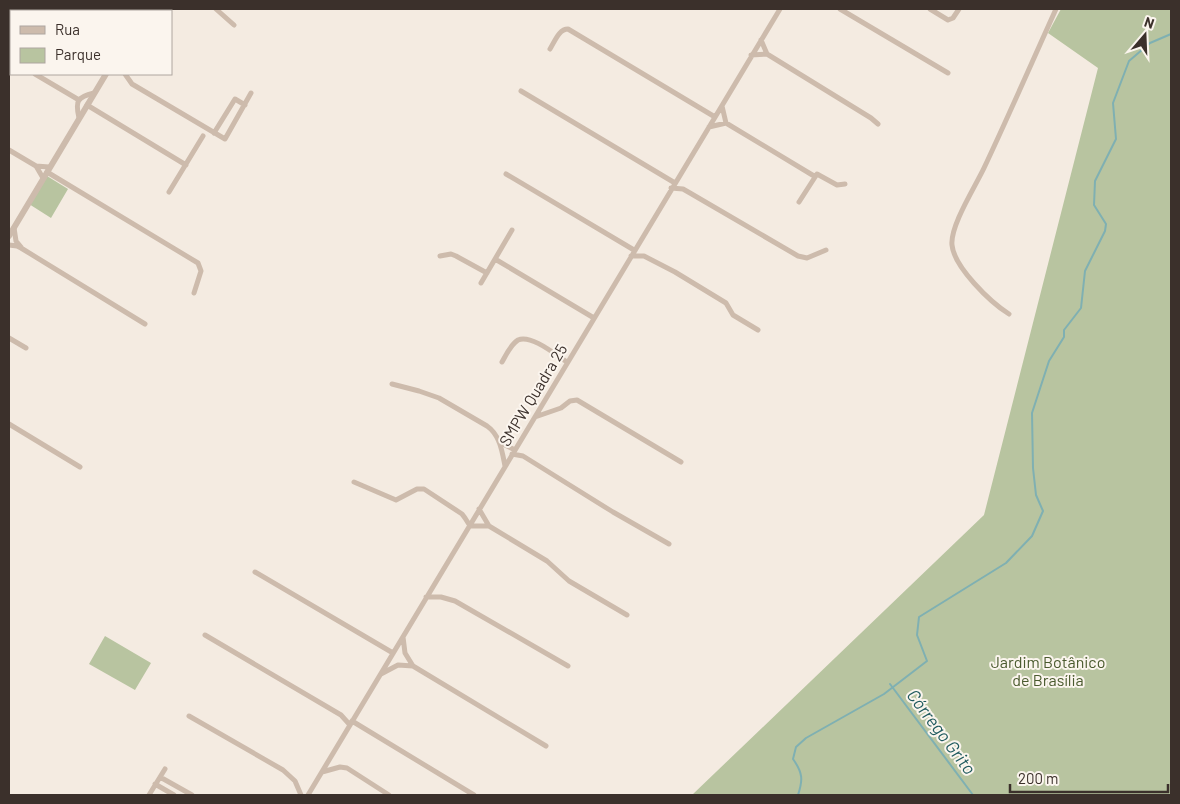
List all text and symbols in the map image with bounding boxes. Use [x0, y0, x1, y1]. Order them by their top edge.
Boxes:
legend [10, 10, 172, 75]
north arrow [1120, 10, 1170, 60]
text: N [1142, 13, 1157, 32]
text: Rua [55, 20, 80, 38]
text: Parque [55, 45, 101, 63]
street label: SMPW Quadra 25 [495, 340, 571, 449]
park label: Jardim Botânico de Brasília [991, 652, 1105, 689]
water label: Córrego Grito [903, 684, 981, 778]
scale bar [1010, 762, 1168, 794]
text: 200 m [1018, 769, 1058, 787]

